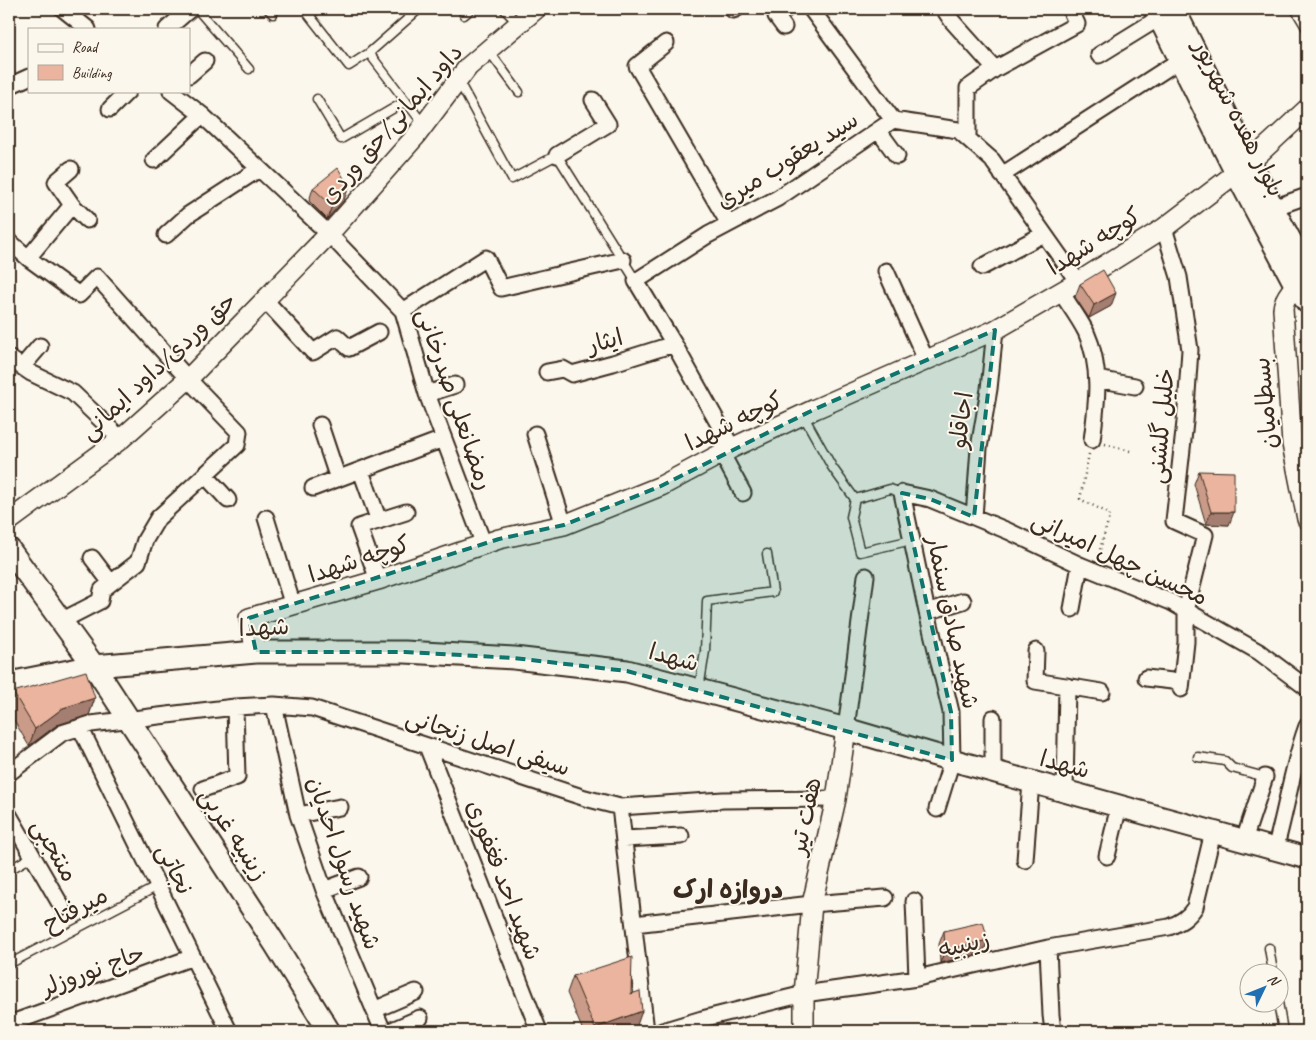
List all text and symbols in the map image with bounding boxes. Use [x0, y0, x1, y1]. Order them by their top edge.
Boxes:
legend [28, 28, 190, 92]
street label: بلوار هفده شهریور [1186, 33, 1291, 202]
street label: داود ایمانی/حق وردی [313, 37, 469, 211]
text: Road [72, 38, 99, 57]
text: Building [72, 64, 112, 83]
street label: سید یعقوب میری [710, 104, 864, 216]
street label: کوچه شهدا [1041, 200, 1147, 282]
street label: حق وردی/داود ایمانی [73, 286, 243, 446]
street label: رمضانعلی صدرخانی [410, 304, 500, 494]
street label: ایثار [582, 322, 626, 361]
street label: بسطامیان [1246, 356, 1284, 450]
street label: خلیل گلشنی [1141, 367, 1181, 485]
street label: کوچه شهدا [680, 384, 788, 458]
street label: اجاقلو [942, 390, 981, 452]
street label: محسن چهل امیرانی [1027, 504, 1213, 612]
street label: کوچه شهدا [304, 528, 414, 590]
street label: شهید صادق سنمار [920, 531, 986, 712]
street label: شهدا [238, 611, 290, 643]
street label: شهدا [646, 636, 702, 678]
street label: سیفی اصل زنجانی [402, 701, 574, 783]
street label: شهدا [1037, 743, 1093, 785]
street label: شهید رسول احدیان [300, 772, 388, 954]
street label: هفت تیر [782, 774, 828, 859]
street label: زینبیه غربی [193, 782, 275, 886]
street label: شهید احد فغفوری [460, 796, 548, 964]
street label: منتجبی [25, 813, 85, 887]
street label: نجاتی [150, 839, 200, 899]
district label: دروازه ارک [673, 874, 783, 906]
street label: میرفتاح [37, 879, 113, 939]
street label: زینبیه [935, 924, 993, 964]
street label: حاج نوروزلر [36, 938, 149, 1004]
north arrow [1238, 962, 1288, 1012]
text: N [1264, 971, 1284, 990]

